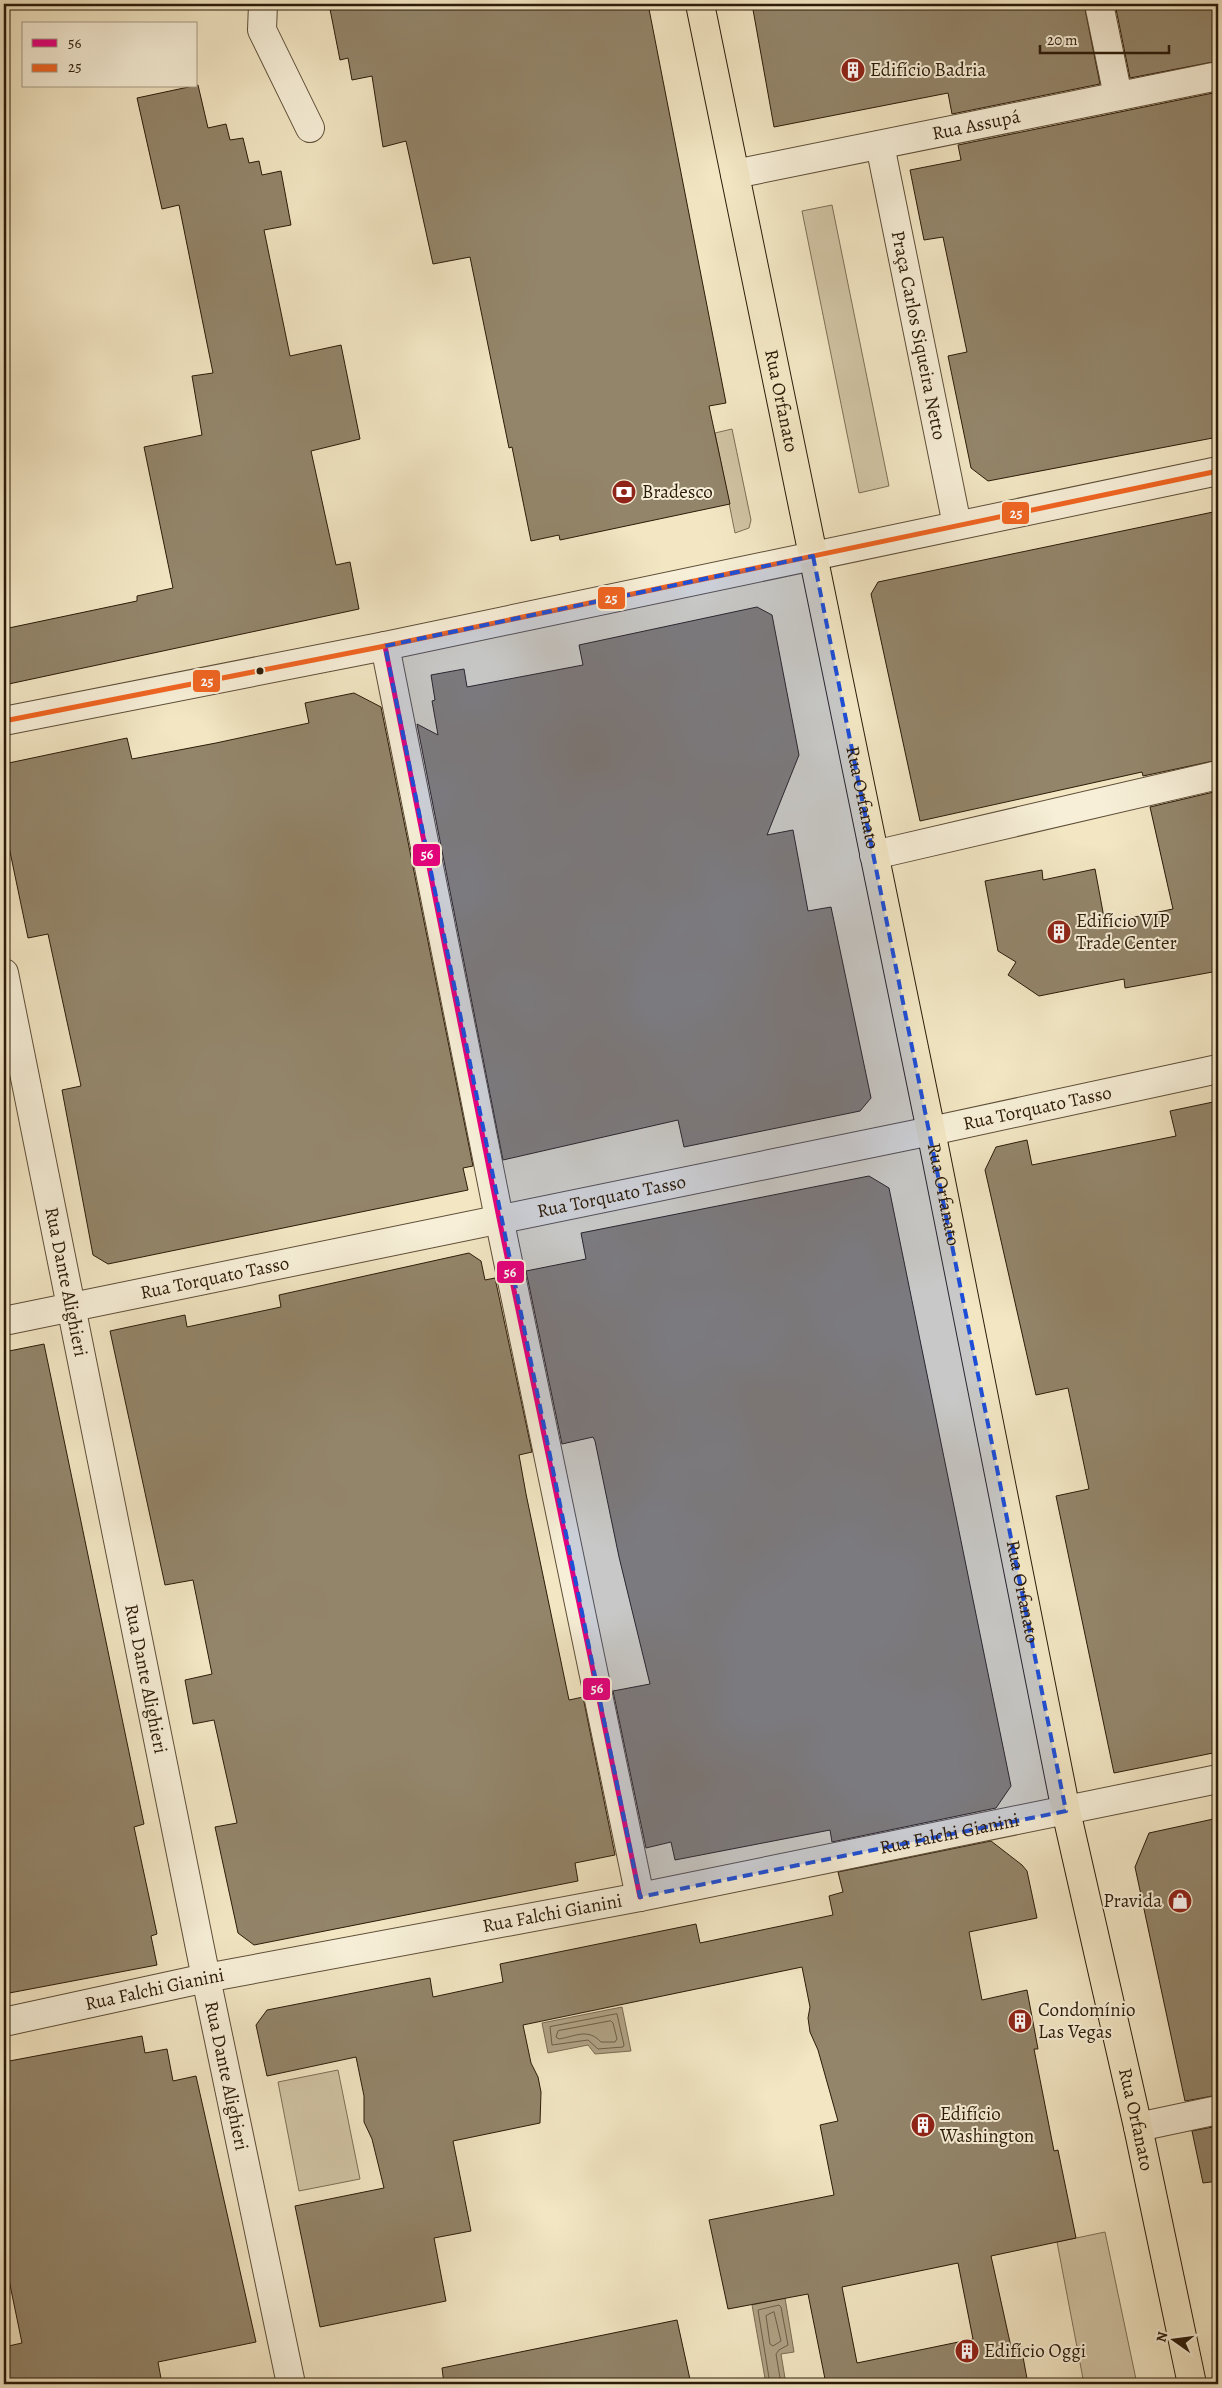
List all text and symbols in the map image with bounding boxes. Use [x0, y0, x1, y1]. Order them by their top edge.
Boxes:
legend [22, 22, 198, 88]
scale bar [1040, 22, 1168, 54]
text: 20 m [1047, 30, 1078, 50]
text: 56 [68, 33, 81, 53]
text: 25 [68, 57, 82, 77]
building icon: Edifício Badria [840, 57, 866, 83]
place label: Edifício Badria [870, 57, 987, 83]
street label: Rua Assupá [930, 103, 1023, 147]
street label: Praça Carlos Siqueira Netto [885, 228, 952, 442]
street label: Rua Orfanato [758, 347, 805, 454]
bank icon: Bradesco [611, 479, 637, 505]
place label: Bradesco [642, 479, 713, 505]
line badge: 25 [1001, 501, 1030, 525]
text: 25 [1010, 504, 1022, 523]
line badge: 25 [597, 586, 626, 610]
text: 25 [605, 589, 617, 608]
unlabelled marker [255, 666, 265, 676]
line badge: 25 [192, 669, 221, 693]
text: 25 [201, 672, 213, 691]
street label: Rua Orfanato [839, 744, 886, 851]
line badge: 56 [412, 843, 441, 867]
text: 56 [421, 845, 434, 864]
place label: Edifício VIP Trade Center [1076, 908, 1177, 956]
building icon: Edifício VIP Trade Center [1046, 919, 1072, 945]
street label: Rua Torquato Tasso [961, 1079, 1114, 1137]
street label: Rua Orfanato [921, 1141, 966, 1248]
street label: Rua Torquato Tasso [535, 1169, 688, 1224]
street label: Rua Dante Alighieri [38, 1205, 94, 1359]
street label: Rua Torquato Tasso [138, 1250, 291, 1306]
line badge: 56 [496, 1260, 525, 1284]
text: 56 [504, 1263, 517, 1282]
street label: Rua Orfanato [1000, 1538, 1045, 1645]
street label: Rua Dante Alighieri [118, 1602, 174, 1756]
line badge: 56 [582, 1677, 611, 1701]
text: 56 [591, 1679, 604, 1698]
street label: Rua Falchi Gianini [877, 1807, 1021, 1861]
street label: Rua Falchi Gianini [480, 1888, 624, 1939]
place label: Pravida [1103, 1888, 1162, 1914]
shop icon: Pravida [1167, 1888, 1193, 1914]
street label: Rua Falchi Gianini [82, 1962, 226, 2017]
place label: Condomínio Las Vegas [1038, 1997, 1135, 2045]
street label: Rua Dante Alighieri [198, 1999, 255, 2153]
building icon: Condomínio Las Vegas [1007, 2008, 1033, 2034]
street label: Rua Orfanato [1112, 2066, 1160, 2173]
place label: Edifício Washington [939, 2101, 1034, 2149]
building icon: Edifício Washington [910, 2112, 936, 2138]
north arrow [1150, 2316, 1200, 2366]
text: N [1151, 2330, 1172, 2344]
building icon: Edifício Oggi [954, 2338, 980, 2364]
place label: Edifício Oggi [984, 2338, 1086, 2364]

